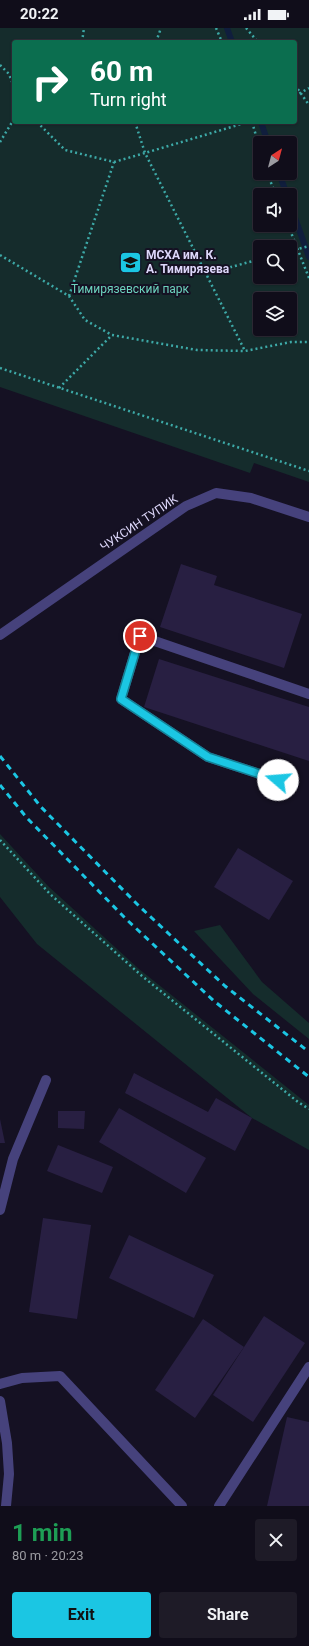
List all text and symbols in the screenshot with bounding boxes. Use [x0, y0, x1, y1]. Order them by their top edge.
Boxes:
text: 20:22 [20, 5, 59, 23]
text: 60 m [90, 55, 153, 88]
icon: right [24, 56, 76, 108]
text: Turn right [90, 89, 167, 110]
north arrow [253, 136, 297, 180]
map controls [253, 136, 297, 336]
button: sound [253, 188, 297, 232]
button: search [253, 240, 297, 284]
place label: МСХА им. К. А. Тимирязева [146, 248, 230, 276]
school or university icon: МСХА им. К. А. Тимирязева [117, 249, 143, 275]
park label: Тимирязевский парк [71, 282, 190, 296]
button: layers [253, 292, 297, 336]
street label: ЧУКСИН ТУПИК [98, 492, 181, 554]
pin [123, 619, 157, 653]
icon: arrive [129, 625, 151, 647]
position arrow [257, 759, 299, 801]
text: 1 min [12, 1519, 72, 1547]
button: close [255, 1519, 297, 1561]
text: 80 m · 20:23 [12, 1548, 83, 1563]
button: Exit [12, 1592, 151, 1638]
button: Share [159, 1592, 297, 1638]

